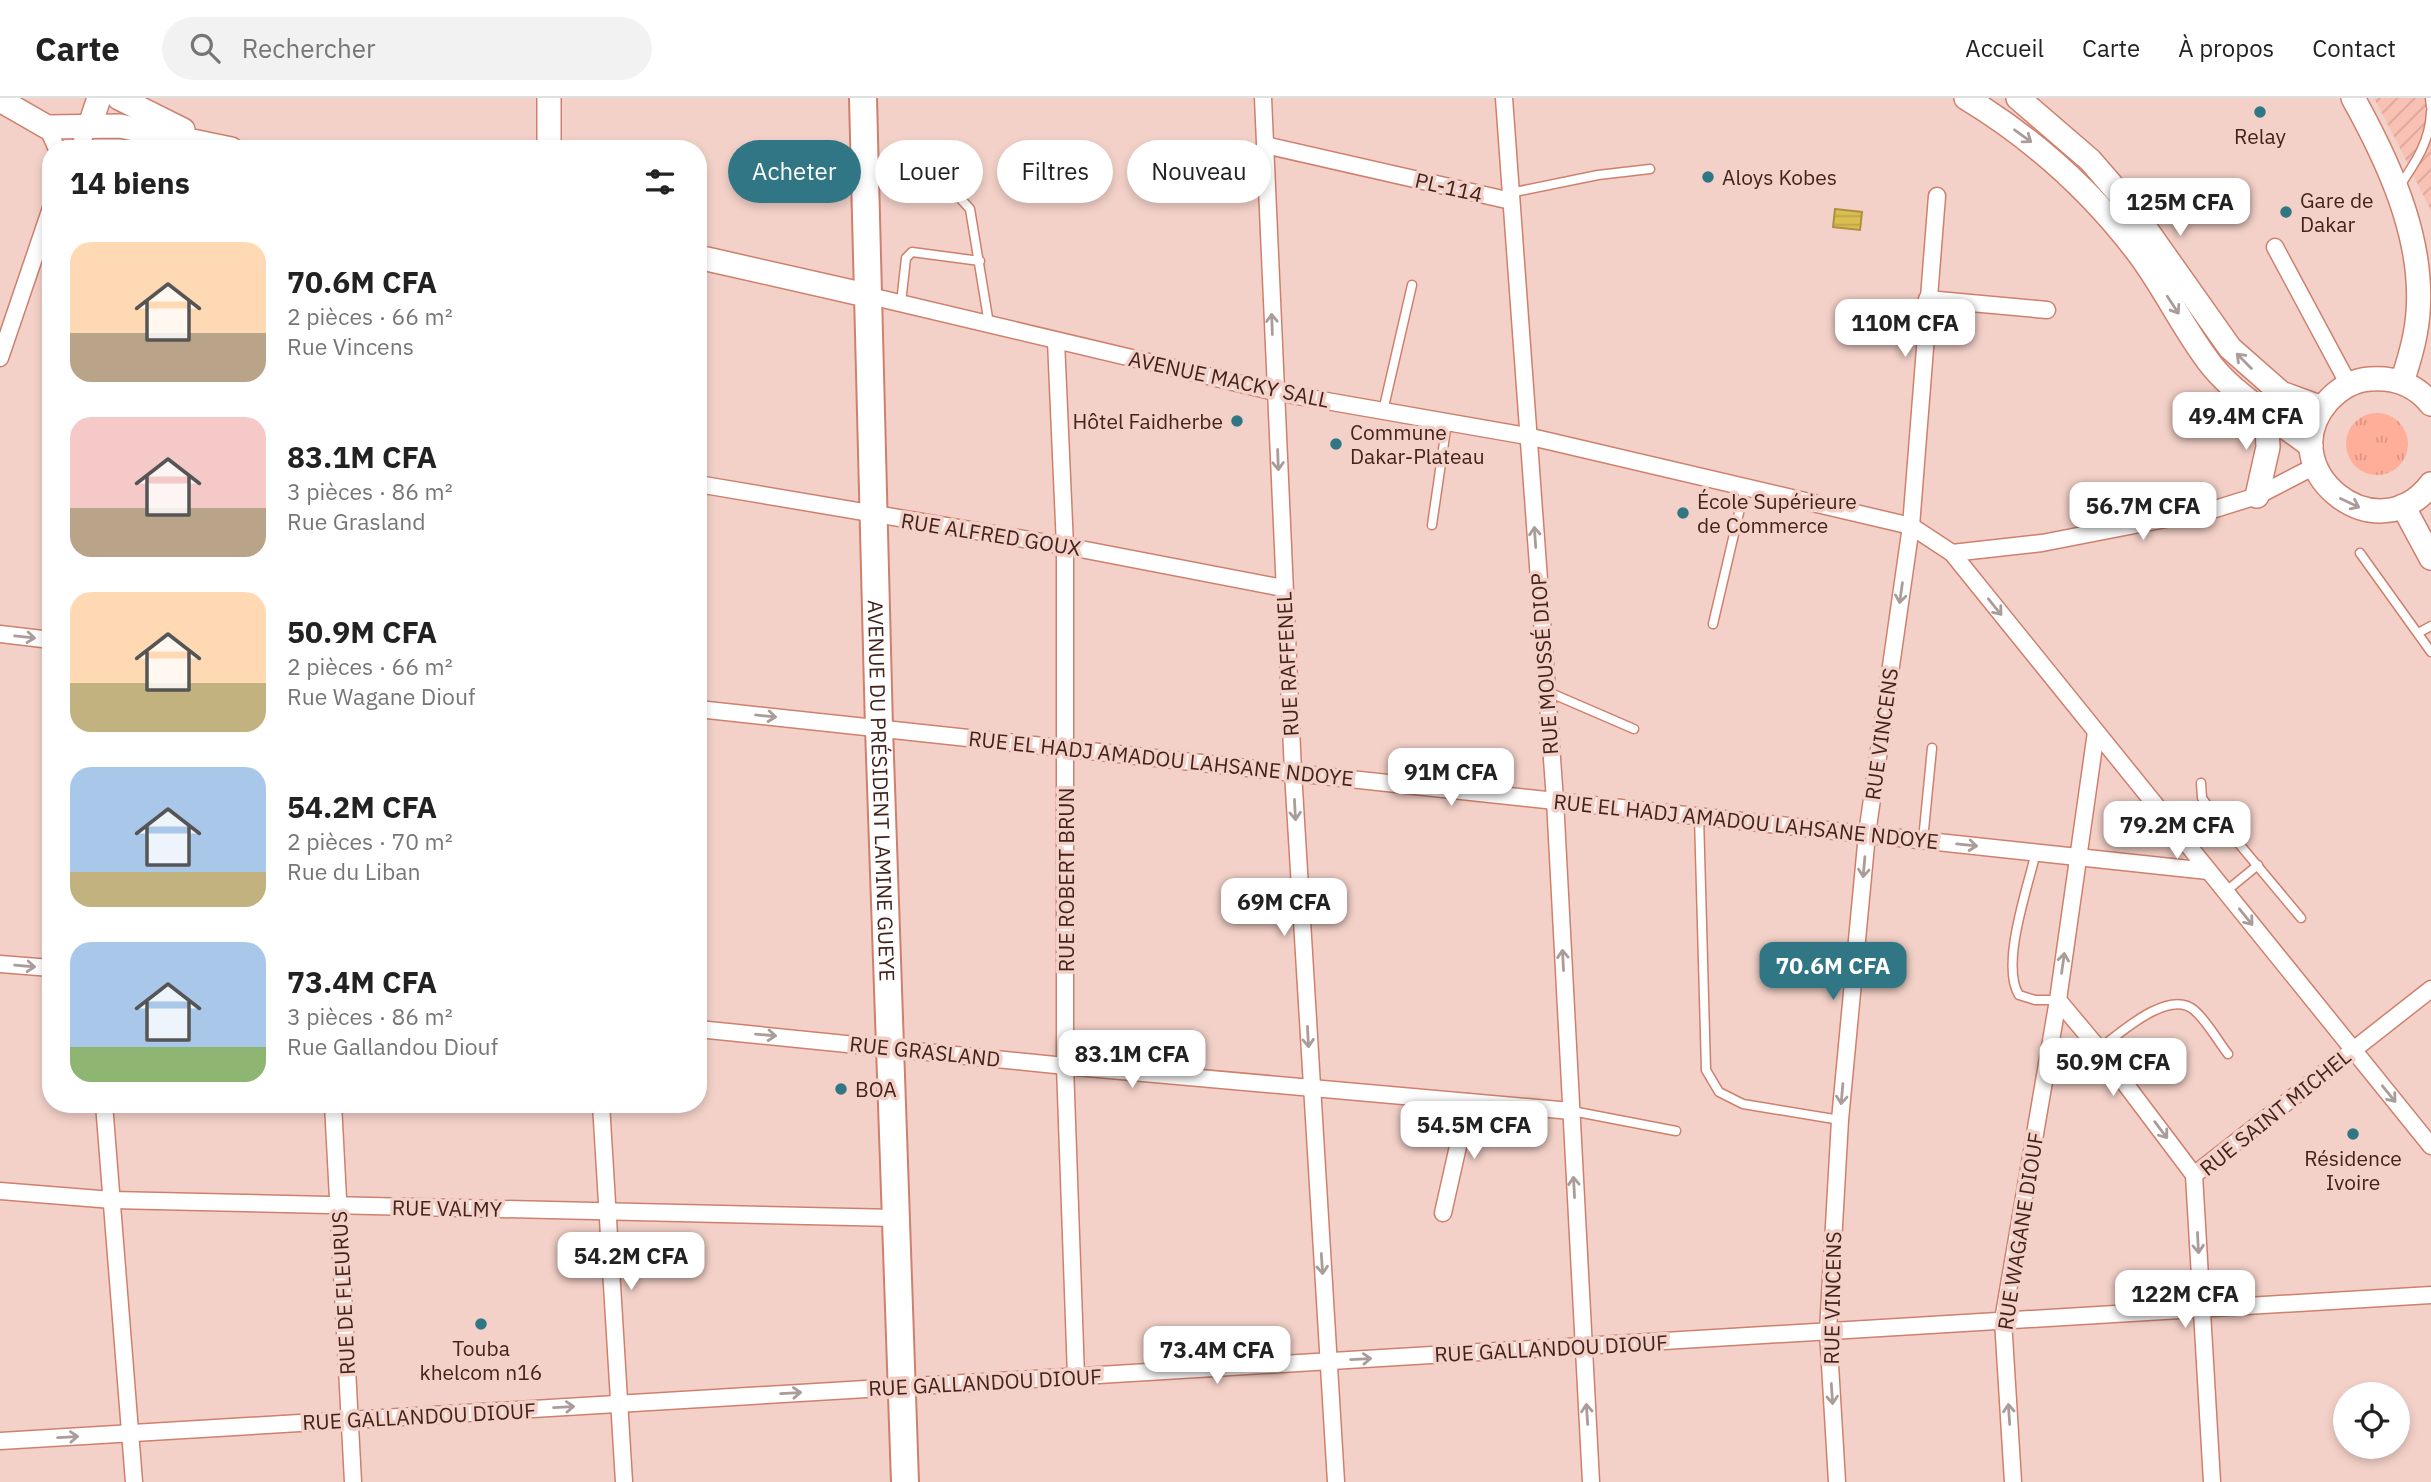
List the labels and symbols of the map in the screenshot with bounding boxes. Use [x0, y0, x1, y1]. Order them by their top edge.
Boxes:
marker: Relay [2252, 104, 2268, 120]
place label: Relay [2234, 122, 2286, 150]
one-way arrow [2013, 129, 2032, 143]
place label: Aloys Kobes [1722, 163, 1837, 191]
street label: PL-114 [1412, 166, 1486, 208]
marker: Aloys Kobes [1700, 169, 1716, 185]
pin: 125M CFA [2108, 178, 2252, 238]
place label: Gare de Dakar [2300, 186, 2374, 238]
marker: Gare de Dakar [2278, 204, 2294, 220]
one-way arrow [2166, 295, 2180, 315]
pin: 110M CFA [1833, 300, 1977, 359]
one-way arrow [1266, 312, 1279, 335]
street label: AVENUE MACKY SALL [1126, 344, 1332, 414]
one-way arrow [2235, 353, 2252, 370]
pin: 49.4M CFA [2166, 392, 2326, 452]
place label: Hôtel Faidherbe [1072, 407, 1223, 435]
marker: Hôtel Faidherbe [1229, 413, 1245, 429]
place label: Commune Dakar-Plateau [1350, 418, 1485, 470]
marker: Commune Dakar-Plateau [1328, 436, 1344, 452]
one-way arrow [1271, 448, 1284, 471]
pin: 56.7M CFA [2063, 482, 2223, 542]
place label: École Supérieure de Commerce [1697, 487, 1857, 539]
one-way arrow [2339, 496, 2360, 510]
marker: École Supérieure de Commerce [1675, 505, 1691, 521]
street label: RUE ALFRED GOUX [899, 506, 1083, 562]
one-way arrow [1528, 526, 1541, 549]
street label: RUE MOUSSÉ DIOP [1524, 572, 1564, 756]
one-way arrow [1895, 581, 1908, 604]
street label: RUE RAFFENEL [1269, 591, 1305, 737]
one-way arrow [1987, 597, 2003, 615]
street label: AVENUE DU PRÉSIDENT LAMINE GUEYE [862, 600, 902, 982]
one-way arrow [14, 631, 36, 644]
street label: RUE VINCENS [1858, 666, 1904, 802]
one-way arrow [754, 710, 777, 723]
street label: RUE EL HADJ AMADOU LAHSANE NDOYE [967, 724, 1355, 792]
pin: 91M CFA [1386, 748, 1516, 808]
street label: RUE EL HADJ AMADOU LAHSANE NDOYE [1552, 787, 1940, 855]
street label: RUE ROBERT BRUN [1052, 788, 1080, 972]
one-way arrow [1289, 798, 1302, 820]
pin: 79.2M CFA [2097, 802, 2257, 861]
one-way arrow [1955, 838, 1978, 851]
one-way arrow [1857, 855, 1870, 878]
pin: 69M CFA [1219, 878, 1349, 938]
one-way arrow [2238, 907, 2254, 925]
pin: 70.6M CFA [1753, 942, 1913, 1002]
one-way arrow [1556, 948, 1569, 971]
one-way arrow [2057, 952, 2070, 975]
one-way arrow [14, 960, 36, 973]
one-way arrow [1302, 1025, 1315, 1047]
one-way arrow [754, 1029, 777, 1042]
street label: RUE GRASLAND [848, 1029, 1002, 1073]
pin: 83.1M CFA [1052, 1030, 1212, 1090]
pin: 50.9M CFA [2033, 1038, 2193, 1098]
street label: RUE SAINT MICHEL [2194, 1042, 2356, 1182]
place label: BOA [855, 1075, 897, 1103]
marker: BOA [833, 1081, 849, 1097]
one-way arrow [1836, 1082, 1849, 1105]
one-way arrow [2381, 1084, 2396, 1103]
pin: 54.5M CFA [1394, 1102, 1554, 1161]
one-way arrow [2153, 1121, 2168, 1139]
marker: Résidence Ivoire [2345, 1126, 2361, 1142]
street label: RUE WAGANE DIOUF [1991, 1130, 2049, 1332]
place label: Résidence Ivoire [2304, 1144, 2402, 1196]
one-way arrow [1568, 1176, 1581, 1199]
street label: RUE VALMY [392, 1193, 503, 1223]
street label: RUE DE FLEURUS [325, 1210, 361, 1376]
street label: RUE VINCENS [1817, 1231, 1847, 1365]
pin: 54.2M CFA [551, 1232, 711, 1292]
one-way arrow [2192, 1232, 2205, 1255]
one-way arrow [1316, 1252, 1329, 1275]
pin: 122M CFA [2113, 1270, 2257, 1330]
marker: Touba khelcom n16 [473, 1316, 489, 1332]
pin: 73.4M CFA [1137, 1326, 1297, 1386]
street label: RUE GALLANDOU DIOUF [1433, 1328, 1669, 1368]
place label: Touba khelcom n16 [420, 1334, 542, 1386]
one-way arrow [1349, 1352, 1372, 1365]
street label: RUE GALLANDOU DIOUF [867, 1362, 1103, 1402]
one-way arrow [1826, 1382, 1839, 1405]
one-way arrow [780, 1387, 803, 1400]
street label: RUE GALLANDOU DIOUF [301, 1396, 537, 1436]
one-way arrow [552, 1400, 575, 1413]
one-way arrow [1580, 1403, 1593, 1426]
one-way arrow [2002, 1403, 2015, 1426]
one-way arrow [56, 1430, 79, 1443]

